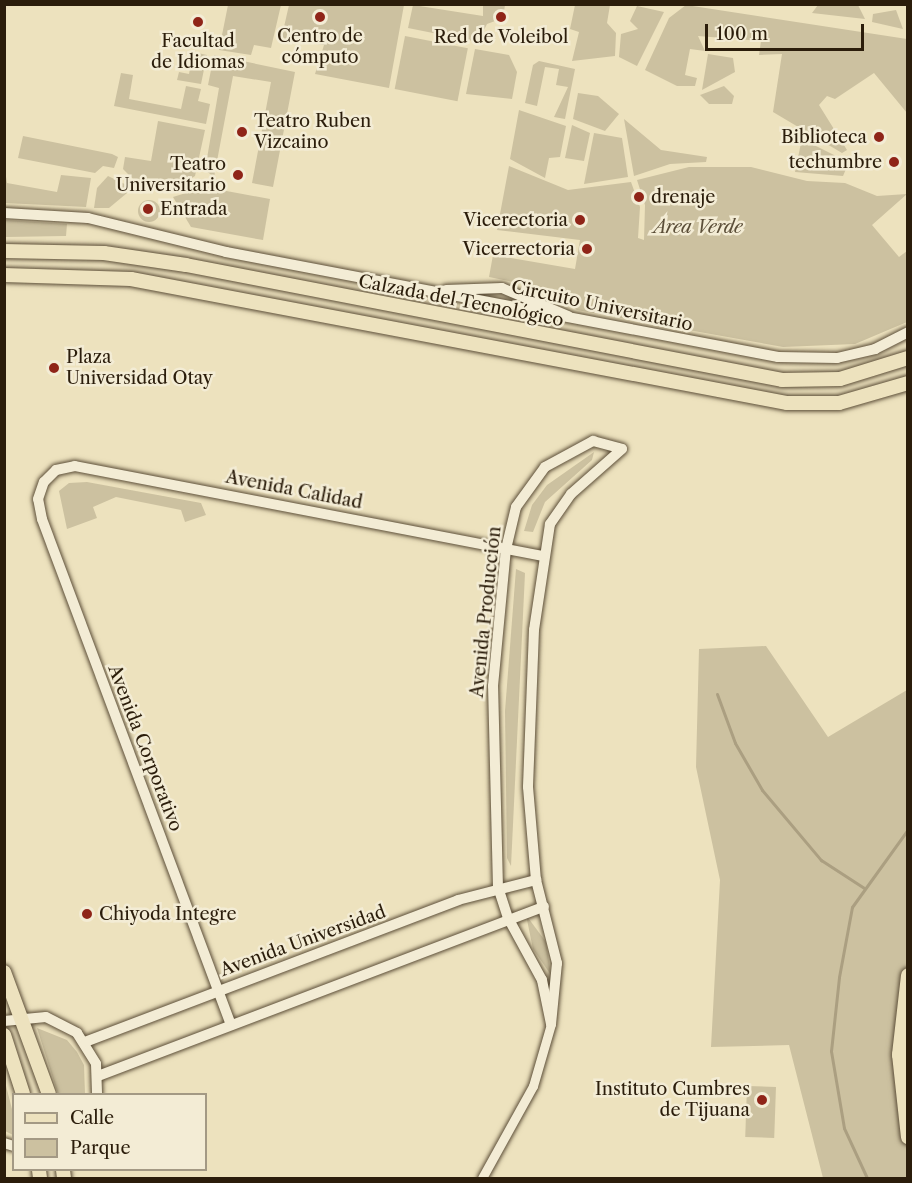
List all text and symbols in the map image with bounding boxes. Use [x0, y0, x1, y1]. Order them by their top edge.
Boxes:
marker: Centro de cómputo [313, 10, 327, 24]
marker: Red de Voleibol [494, 10, 508, 24]
scale bar [708, 12, 867, 50]
marker: Facultad de Idiomas [191, 15, 205, 29]
text: 100 m [716, 23, 768, 45]
place label: Centro de cómputo [277, 26, 363, 68]
place label: Red de Voleibol [433, 26, 569, 48]
place label: Facultad de Idiomas [151, 31, 245, 74]
place label: Teatro Ruben Vizcaino [254, 111, 371, 154]
marker: Teatro Ruben Vizcaino [235, 125, 249, 139]
place label: Biblioteca [781, 126, 867, 148]
marker: Biblioteca [872, 130, 886, 144]
place label: techumbre [789, 151, 882, 173]
place label: Teatro Universitario [116, 154, 226, 196]
marker: techumbre [887, 155, 901, 169]
marker: Teatro Universitario [231, 168, 245, 182]
place label: drenaje [651, 186, 715, 208]
marker: drenaje [632, 190, 646, 204]
place label: Entrada [160, 198, 227, 220]
marker: Entrada [141, 202, 155, 216]
place label: Vicerectoria [463, 209, 568, 231]
marker: Vicerectoria [573, 213, 587, 227]
park label: Area Verde [653, 216, 743, 238]
place label: Vicerrectoria [463, 238, 575, 260]
marker: Vicerrectoria [580, 242, 594, 256]
street label: Calzada del Tecnológico [356, 270, 566, 332]
street label: Circuito Universitario [509, 276, 695, 336]
place label: Plaza Universidad Otay [66, 347, 213, 389]
marker: Plaza Universidad Otay [47, 361, 61, 375]
street label: Avenida Calidad [224, 466, 364, 514]
street label: Avenida Producción [466, 525, 506, 699]
street label: Avenida Corporativo [103, 661, 187, 835]
street label: Avenida Universidad [217, 901, 389, 981]
place label: Chiyoda Integre [99, 903, 237, 925]
marker: Chiyoda Integre [80, 907, 94, 921]
place label: Instituto Cumbres de Tijuana [595, 1079, 750, 1122]
legend [12, 1093, 207, 1171]
marker: Instituto Cumbres de Tijuana [755, 1093, 769, 1107]
text: Calle [70, 1107, 114, 1129]
text: Parque [70, 1137, 131, 1159]

